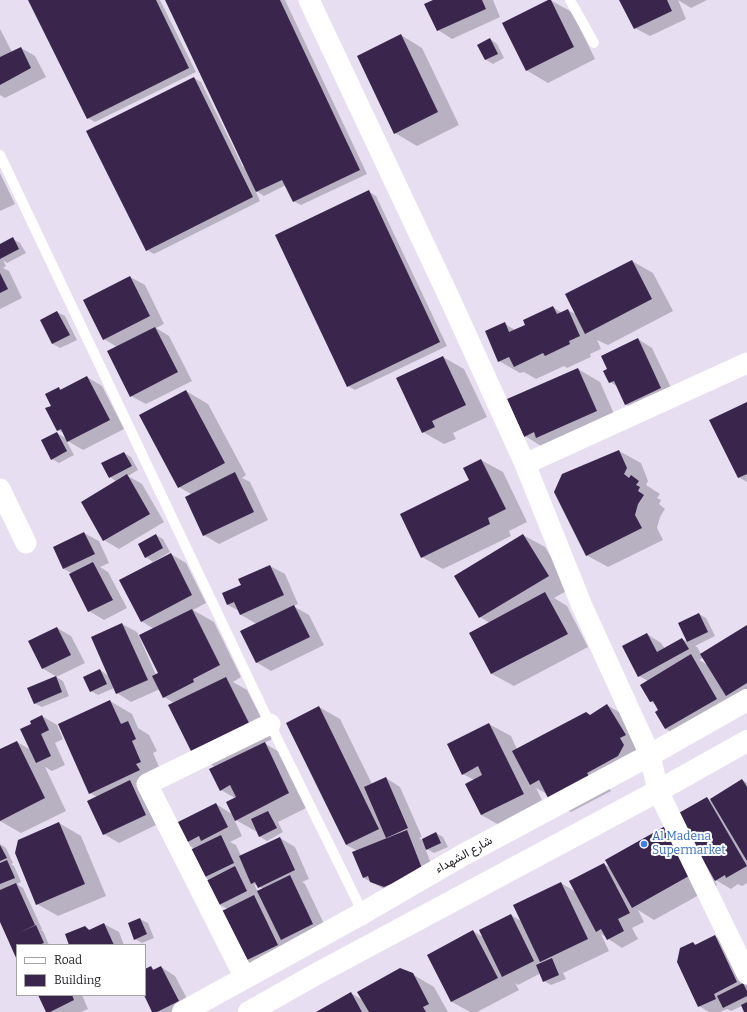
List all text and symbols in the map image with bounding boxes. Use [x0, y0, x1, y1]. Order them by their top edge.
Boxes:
place label: Al Madena Supermarket [652, 830, 726, 858]
street label: شارع الشهداء [433, 833, 495, 877]
marker: Al Madena Supermarket [639, 839, 649, 849]
legend [16, 944, 146, 996]
text: Road [54, 953, 82, 967]
text: Building [54, 973, 101, 987]

